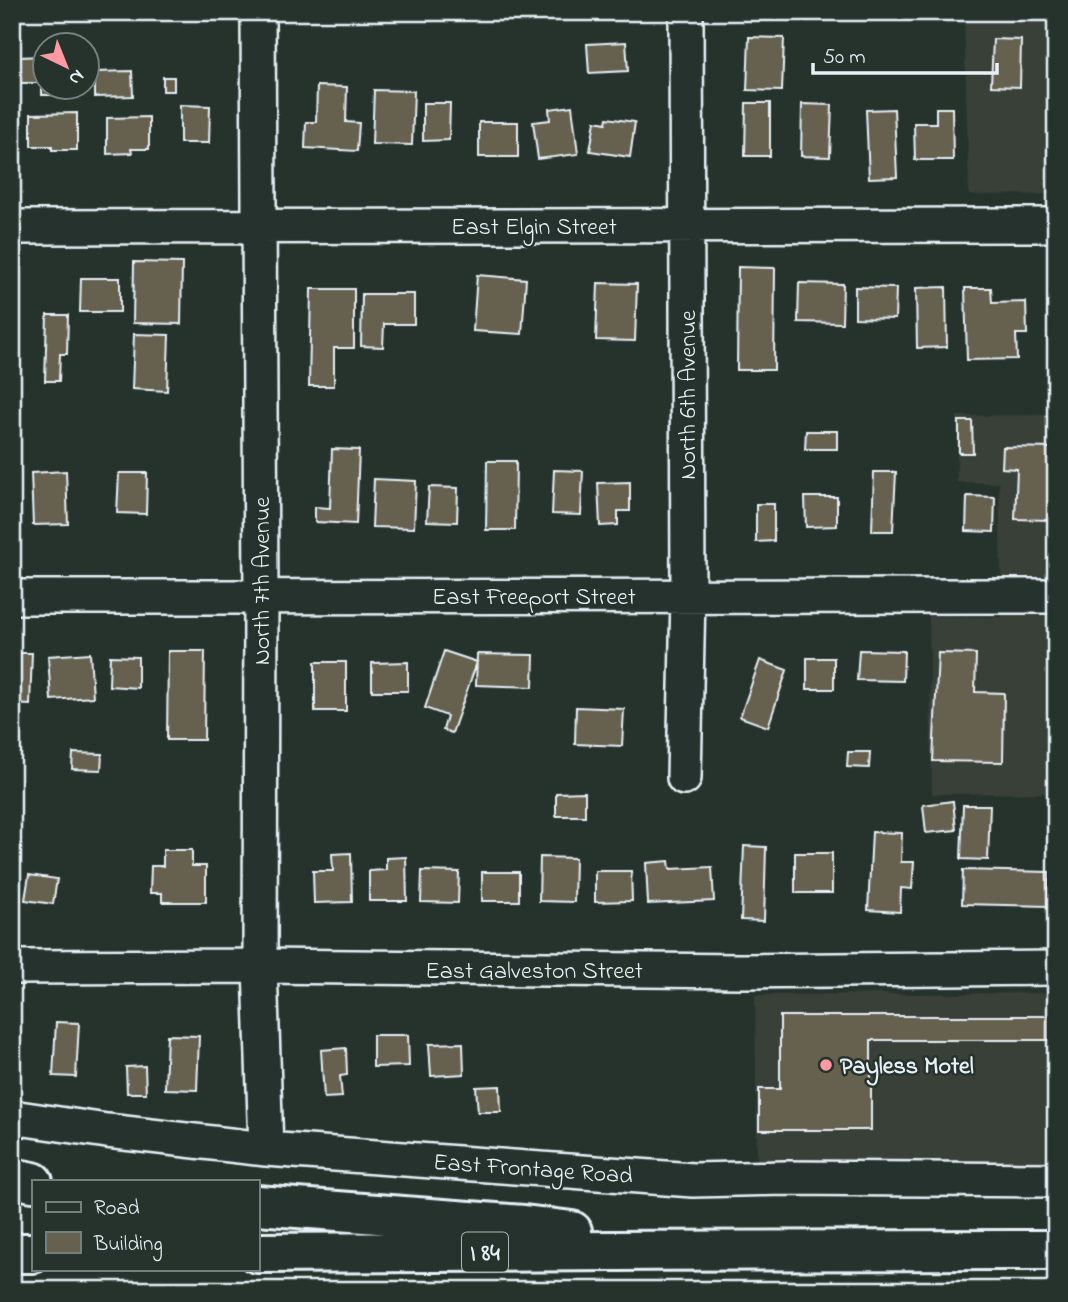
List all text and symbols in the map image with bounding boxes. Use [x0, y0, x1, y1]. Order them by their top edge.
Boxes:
north arrow [32, 32, 102, 102]
scale bar [813, 32, 996, 76]
text: 50 m [823, 43, 866, 73]
text: N [62, 62, 90, 91]
street label: East Elgin Street [451, 211, 617, 246]
street label: North 6th Avenue [672, 310, 707, 480]
street label: North 7th Avenue [246, 496, 281, 665]
street label: East Freeport Street [432, 581, 636, 616]
street label: East Galveston Street [425, 955, 643, 990]
place label: Payless Motel [840, 1050, 974, 1086]
marker: Payless Motel [818, 1057, 834, 1073]
street label: East Frontage Road [432, 1146, 634, 1195]
legend [32, 1180, 259, 1270]
text: Road [94, 1194, 140, 1224]
text: Building [93, 1230, 163, 1262]
road number: I 84 [462, 1232, 508, 1272]

